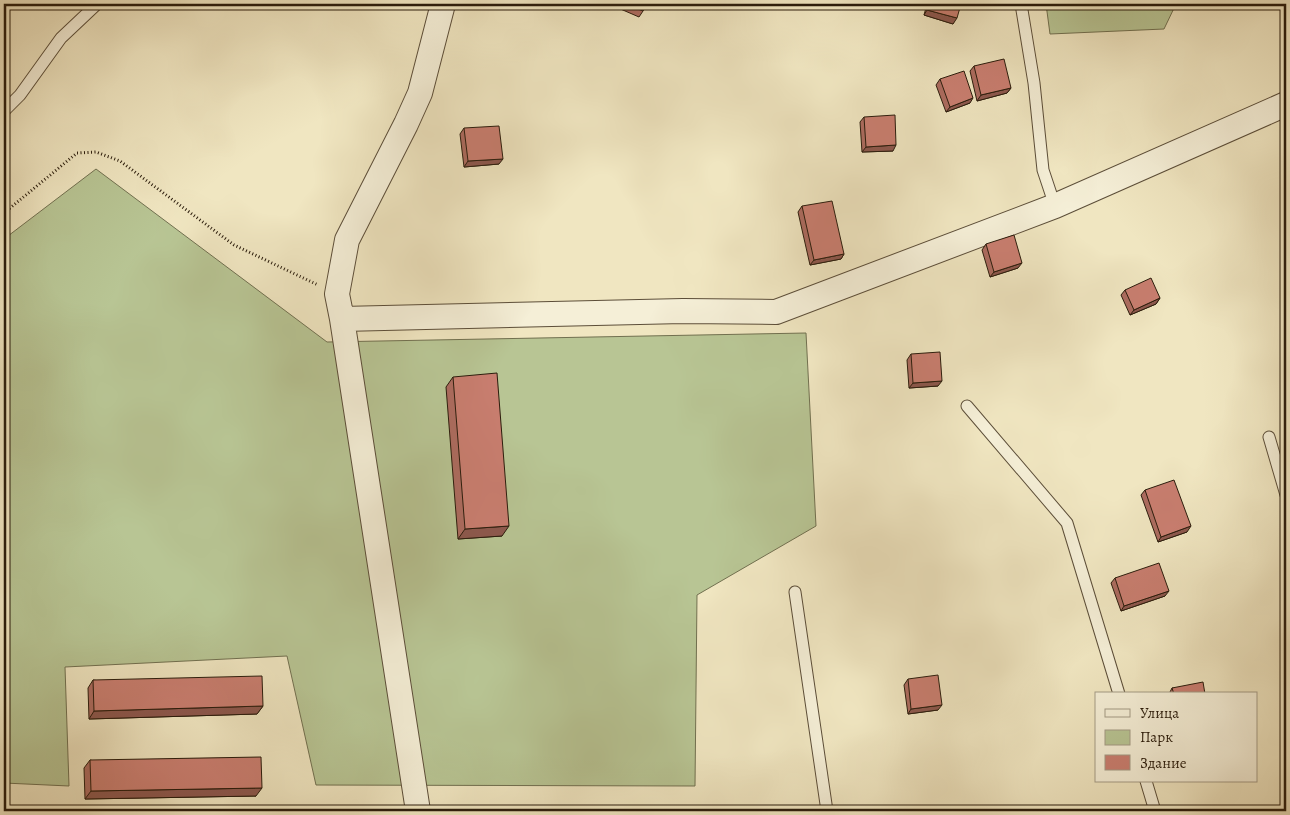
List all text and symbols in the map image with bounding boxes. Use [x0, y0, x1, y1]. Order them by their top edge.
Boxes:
legend [1095, 692, 1258, 782]
text: Улица [1140, 703, 1179, 723]
text: Парк [1140, 727, 1173, 747]
text: Здание [1140, 753, 1187, 773]

